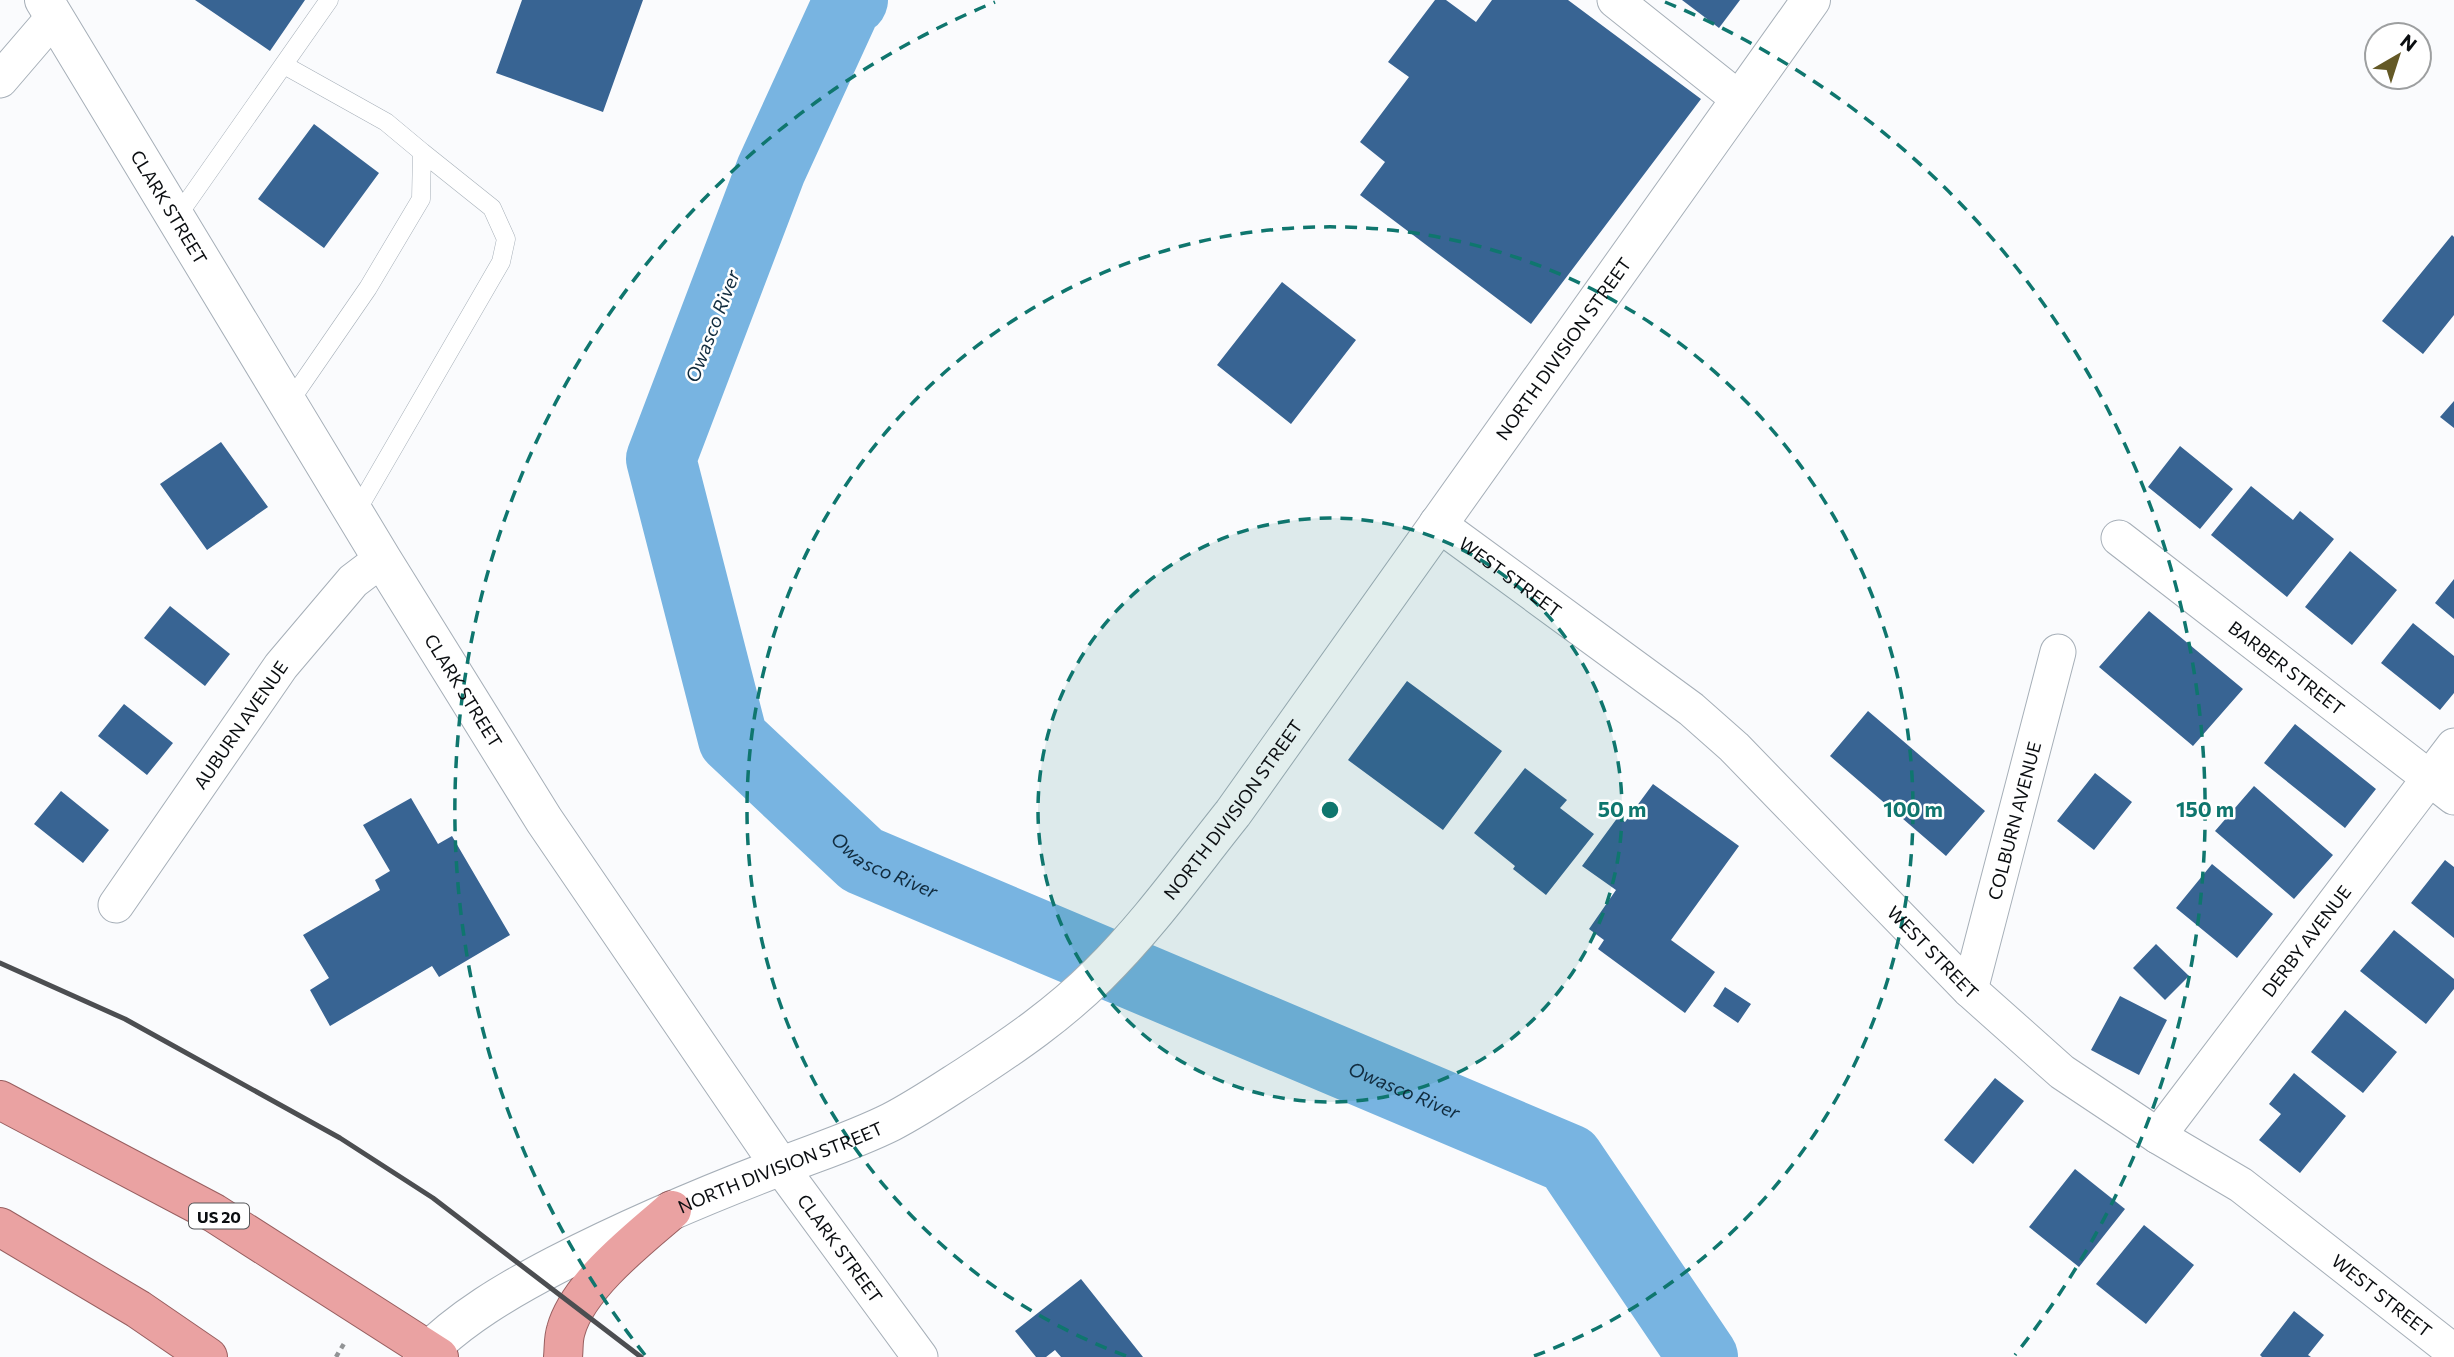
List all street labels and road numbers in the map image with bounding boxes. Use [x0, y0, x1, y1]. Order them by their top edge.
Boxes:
street label: CLARK STREET [126, 146, 212, 268]
street label: NORTH DIVISION STREET [1491, 253, 1635, 444]
street label: WEST STREET [1455, 532, 1566, 621]
street label: BARBER STREET [2224, 616, 2349, 719]
street label: CLARK STREET [420, 630, 507, 751]
street label: AUBURN AVENUE [189, 657, 292, 793]
street label: NORTH DIVISION STREET [1159, 715, 1307, 904]
street label: COLBURN AVENUE [1983, 739, 2045, 902]
street label: DERBY AVENUE [2257, 881, 2355, 1001]
street label: WEST STREET [1883, 901, 1983, 1003]
street label: NORTH DIVISION STREET [674, 1117, 886, 1218]
street label: CLARK STREET [793, 1190, 887, 1307]
road number: US 20 [189, 1204, 249, 1228]
street label: WEST STREET [2327, 1249, 2436, 1342]

